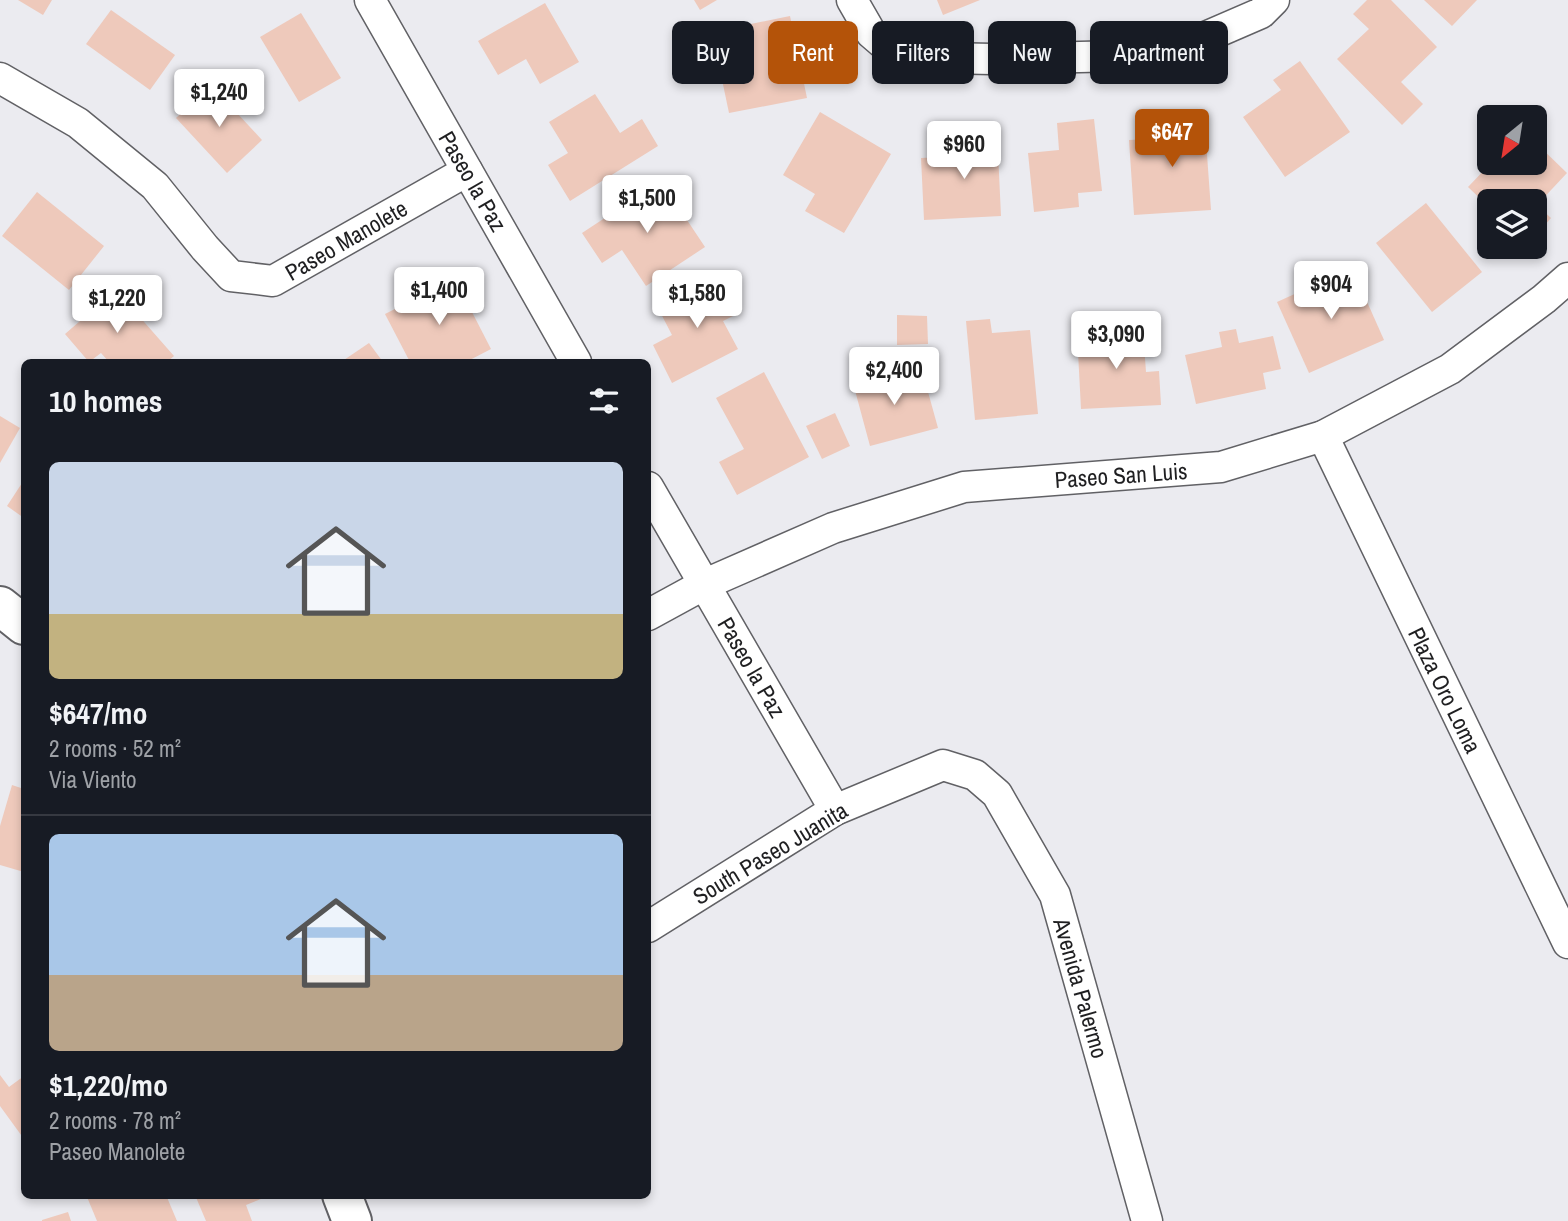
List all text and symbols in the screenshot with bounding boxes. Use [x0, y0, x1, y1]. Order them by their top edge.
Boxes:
chip: Buy [672, 21, 754, 84]
chip: Rent [768, 21, 858, 84]
chip: Filters [872, 21, 974, 84]
chip: New [988, 21, 1076, 84]
chip: Apartment [1090, 21, 1228, 84]
pin: $1,240 [162, 69, 276, 129]
text: $1,240 [190, 76, 248, 107]
north arrow [1477, 105, 1547, 175]
map controls [1477, 105, 1547, 259]
pin: $647 [1131, 110, 1213, 169]
text: $647 [1151, 116, 1193, 147]
pin: $960 [923, 122, 1005, 181]
street label: Paseo la Paz [432, 125, 514, 237]
text: $960 [943, 128, 985, 159]
pin: $1,500 [590, 176, 704, 235]
text: $1,500 [618, 182, 676, 213]
button: layers [1477, 189, 1547, 259]
street label: Paseo Manolete [279, 192, 413, 288]
pin: $904 [1290, 262, 1372, 321]
pin: $1,400 [382, 268, 496, 327]
text: $904 [1310, 268, 1352, 299]
pin: $1,580 [640, 270, 754, 330]
text: $1,400 [410, 274, 468, 305]
pin: $1,220 [60, 276, 174, 335]
text: $1,580 [668, 277, 726, 308]
text: $1,220 [88, 282, 146, 313]
pin: $3,090 [1059, 312, 1173, 371]
text: $3,090 [1087, 318, 1145, 349]
pin: $2,400 [837, 348, 951, 407]
text: $2,400 [865, 354, 923, 385]
text: 10 homes [49, 381, 163, 421]
icon: filters [585, 382, 623, 420]
street label: Paseo San Luis [1053, 455, 1189, 495]
icon: home [273, 508, 399, 634]
street label: Paseo la Paz [711, 611, 793, 723]
street label: Plaza Oro Loma [1401, 622, 1489, 758]
text: $647/mo [49, 693, 147, 733]
text: 2 rooms · 52 m² [49, 733, 181, 764]
text: Via Viento [49, 764, 136, 795]
street label: South Paseo Juanita [687, 794, 853, 911]
icon: home [273, 880, 399, 1006]
street label: Avenida Palermo [1046, 913, 1116, 1062]
text: $1,220/mo [49, 1065, 168, 1105]
text: 2 rooms · 78 m² [49, 1105, 181, 1136]
text: Paseo Manolete [49, 1136, 185, 1167]

